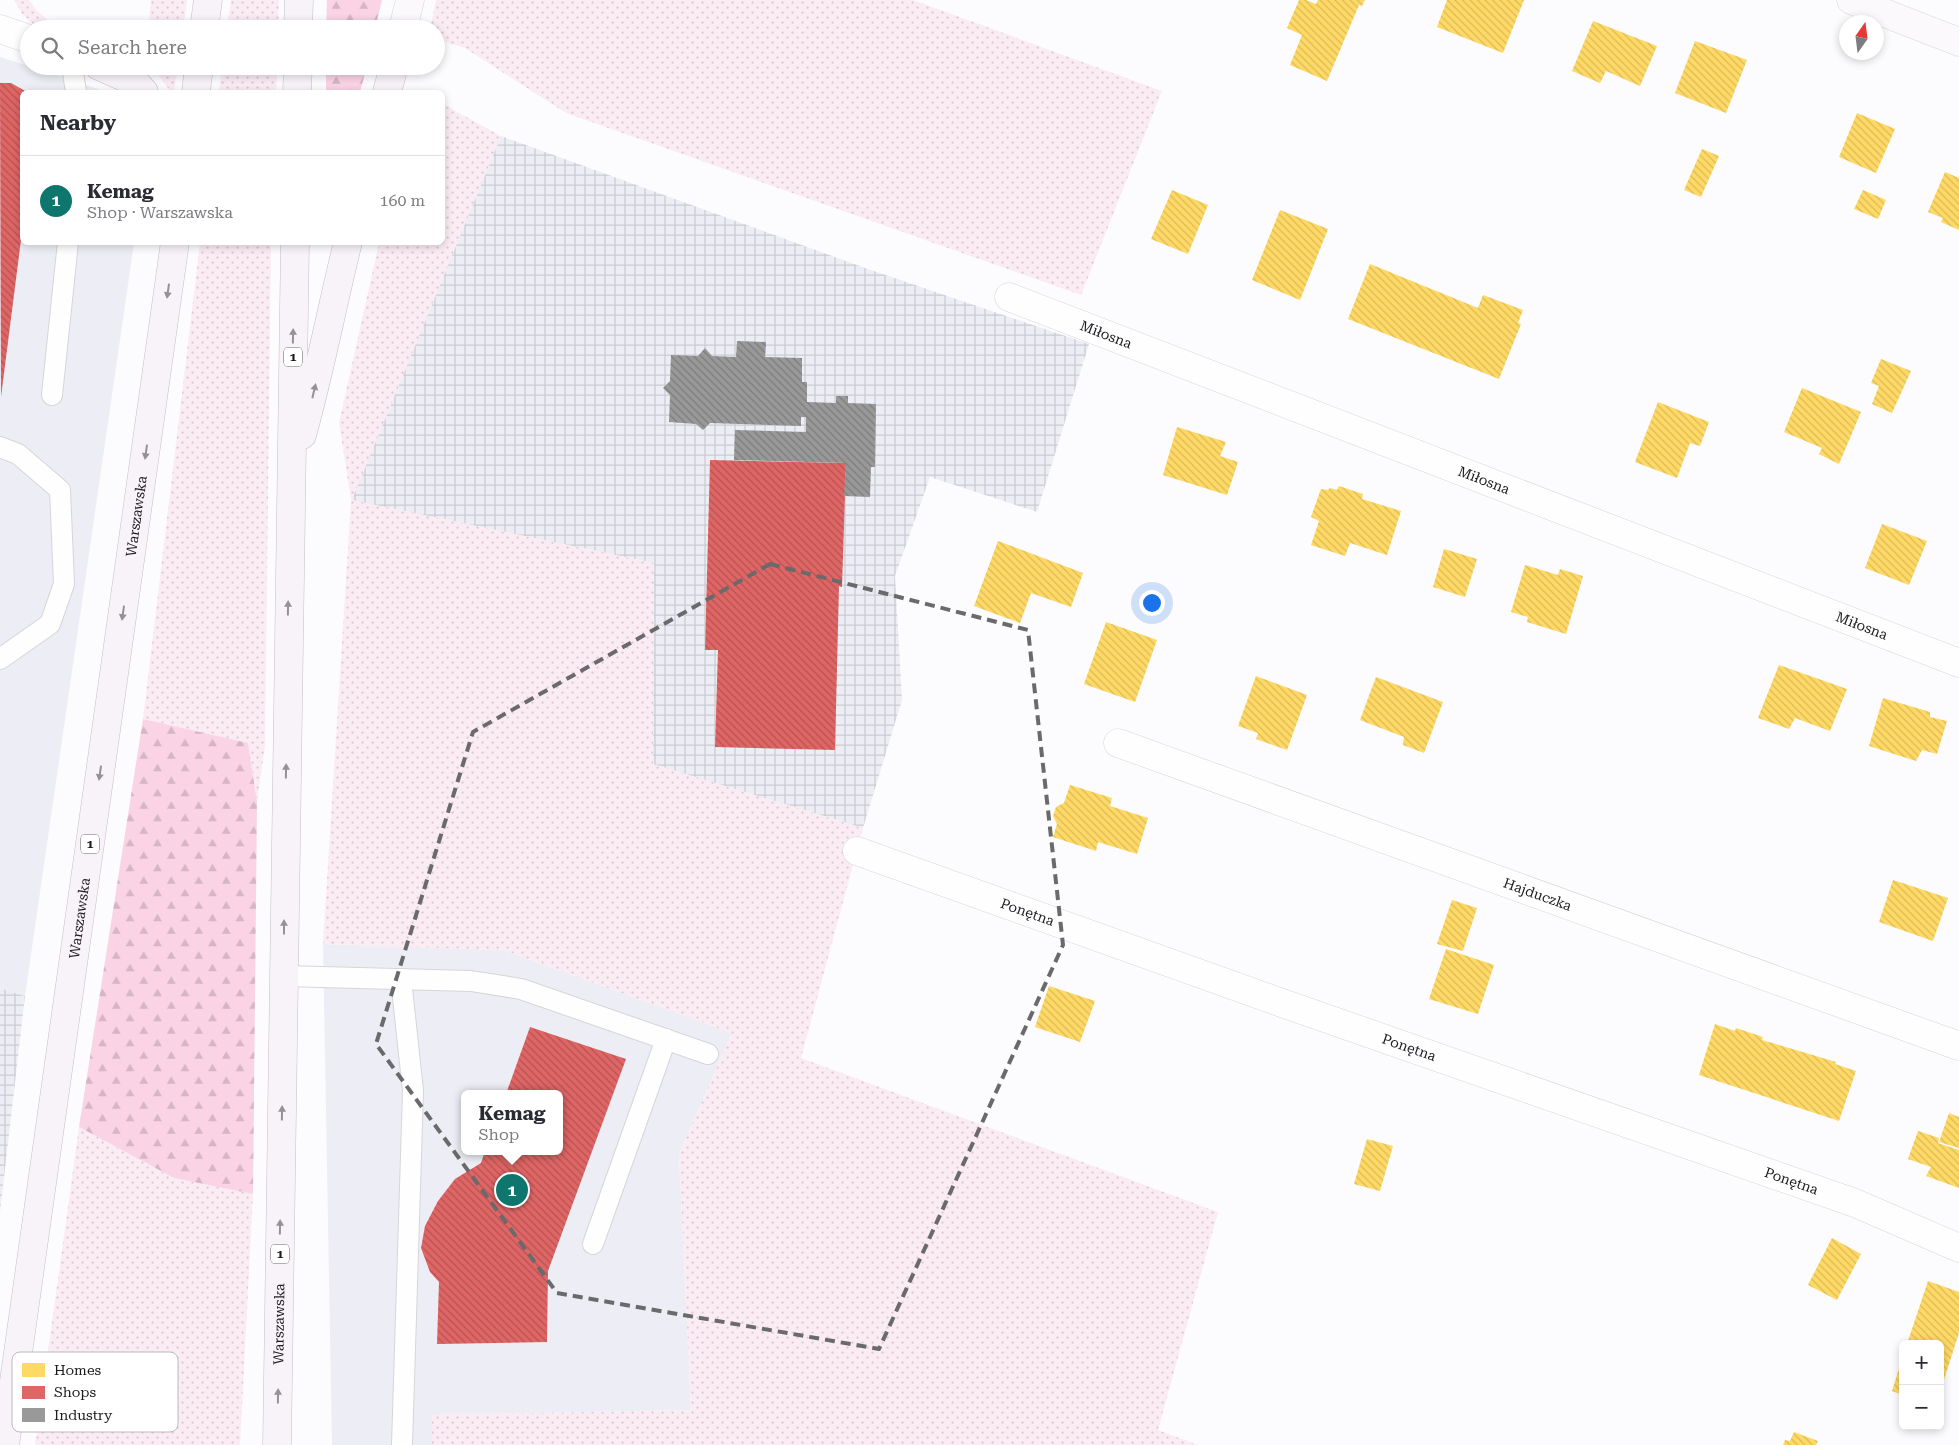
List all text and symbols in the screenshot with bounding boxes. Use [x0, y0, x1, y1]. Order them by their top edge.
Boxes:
north arrow [1839, 15, 1884, 60]
search box [20, 20, 445, 75]
icon: search [38, 34, 66, 62]
text: Search here [78, 36, 187, 59]
text: Nearby [40, 111, 116, 135]
text: Kemag [87, 180, 154, 203]
text: 1 [52, 191, 60, 210]
text: 160 m [379, 191, 425, 210]
text: Shop · Warszawska [87, 203, 233, 222]
one-way arrow [164, 283, 172, 299]
street label: Miłosna [1078, 317, 1135, 352]
one-way arrow [289, 328, 297, 344]
road number: 1 [284, 348, 302, 367]
one-way arrow [310, 384, 318, 399]
one-way arrow [141, 444, 149, 460]
street label: Miłosna [1456, 463, 1512, 497]
street label: Warszawska [123, 474, 150, 558]
your location [1139, 590, 1165, 616]
one-way arrow [285, 600, 293, 616]
one-way arrow [119, 605, 127, 621]
street label: Miłosna [1834, 608, 1890, 643]
one-way arrow [282, 763, 290, 779]
one-way arrow [96, 766, 104, 782]
road number: 1 [81, 834, 99, 854]
street label: Hajduczka [1501, 875, 1574, 914]
street label: Warszawska [66, 876, 93, 960]
street label: Ponętna [998, 895, 1057, 929]
one-way arrow [280, 919, 288, 935]
street label: Ponętna [1380, 1031, 1439, 1064]
popup [461, 1090, 563, 1155]
text: Kemag [479, 1102, 545, 1125]
one-way arrow [278, 1105, 286, 1121]
text: Shop [479, 1125, 519, 1144]
street label: Ponętna [1762, 1164, 1821, 1198]
pin: 1 [496, 1171, 528, 1209]
one-way arrow [276, 1219, 284, 1235]
road number: 1 [271, 1244, 289, 1264]
street label: Warszawska [270, 1283, 287, 1365]
map controls [1899, 1340, 1944, 1430]
button: + [1899, 1340, 1944, 1385]
legend [12, 1352, 178, 1432]
text: Homes [54, 1362, 102, 1378]
text: Shops [54, 1384, 97, 1400]
button: − [1899, 1385, 1944, 1430]
one-way arrow [274, 1388, 282, 1404]
text: Industry [54, 1407, 113, 1423]

